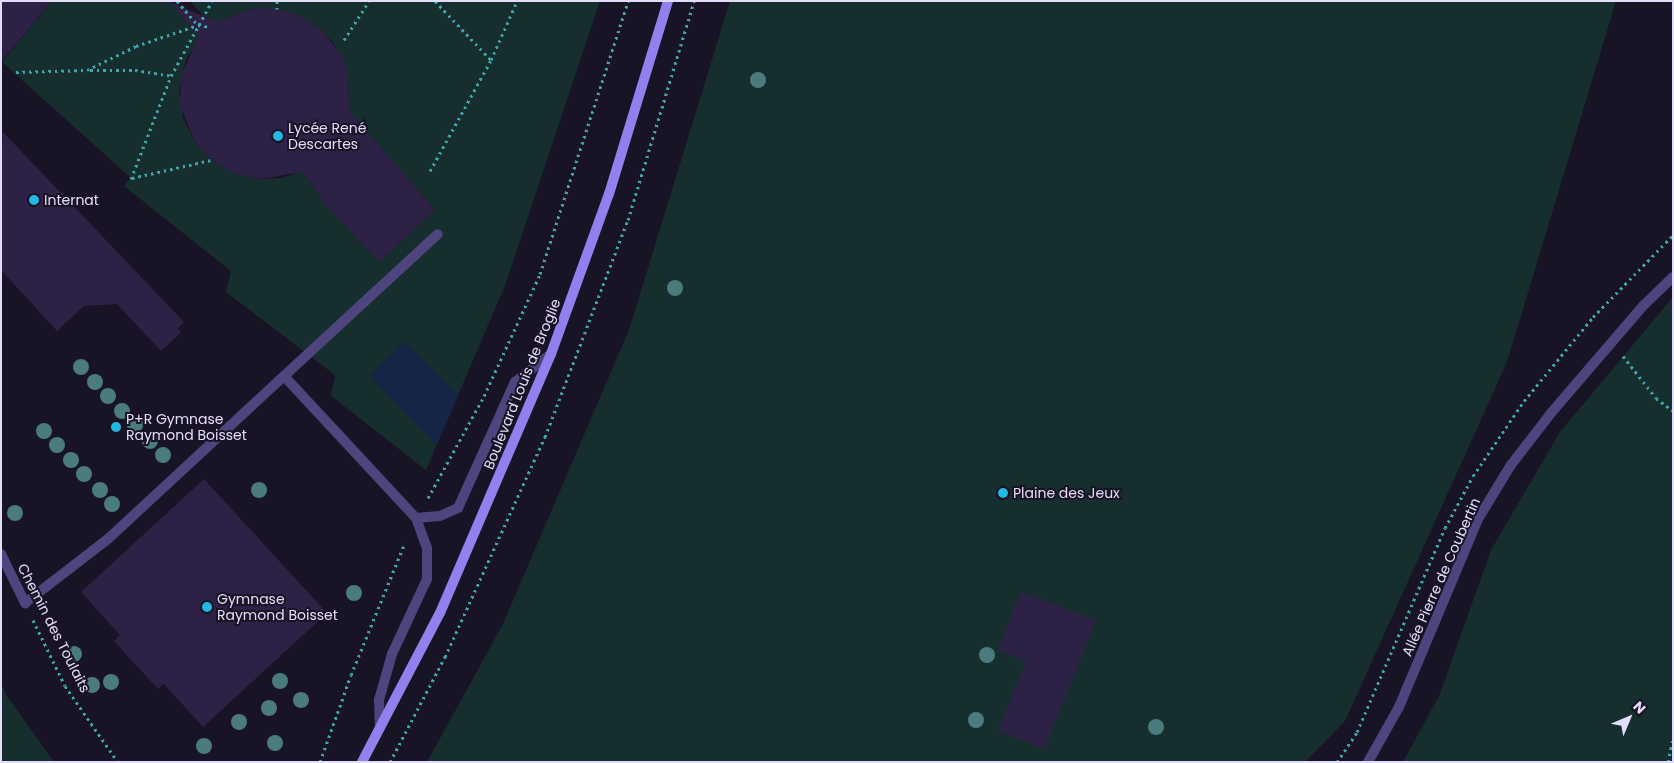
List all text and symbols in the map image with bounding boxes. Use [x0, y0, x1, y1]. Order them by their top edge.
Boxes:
place label: Lycée René Descartes [288, 120, 366, 152]
marker: Lycée René Descartes [272, 130, 284, 142]
place label: Internat [44, 192, 99, 208]
marker: Internat [28, 194, 40, 206]
street label: Boulevard Louis de Broglie [480, 296, 564, 472]
place label: P+R Gymnase Raymond Boisset [126, 411, 247, 444]
marker: P+R Gymnase Raymond Boisset [110, 421, 122, 433]
place label: Plaine des Jeux [1013, 485, 1120, 501]
marker: Plaine des Jeux [997, 487, 1009, 499]
street label: Allée Pierre de Coubertin [1398, 495, 1484, 659]
street label: Chemin des Toulaits [14, 561, 94, 695]
place label: Gymnase Raymond Boisset [217, 591, 338, 624]
marker: Gymnase Raymond Boisset [201, 601, 213, 613]
north arrow [1604, 693, 1654, 743]
text: N [1629, 697, 1650, 718]

